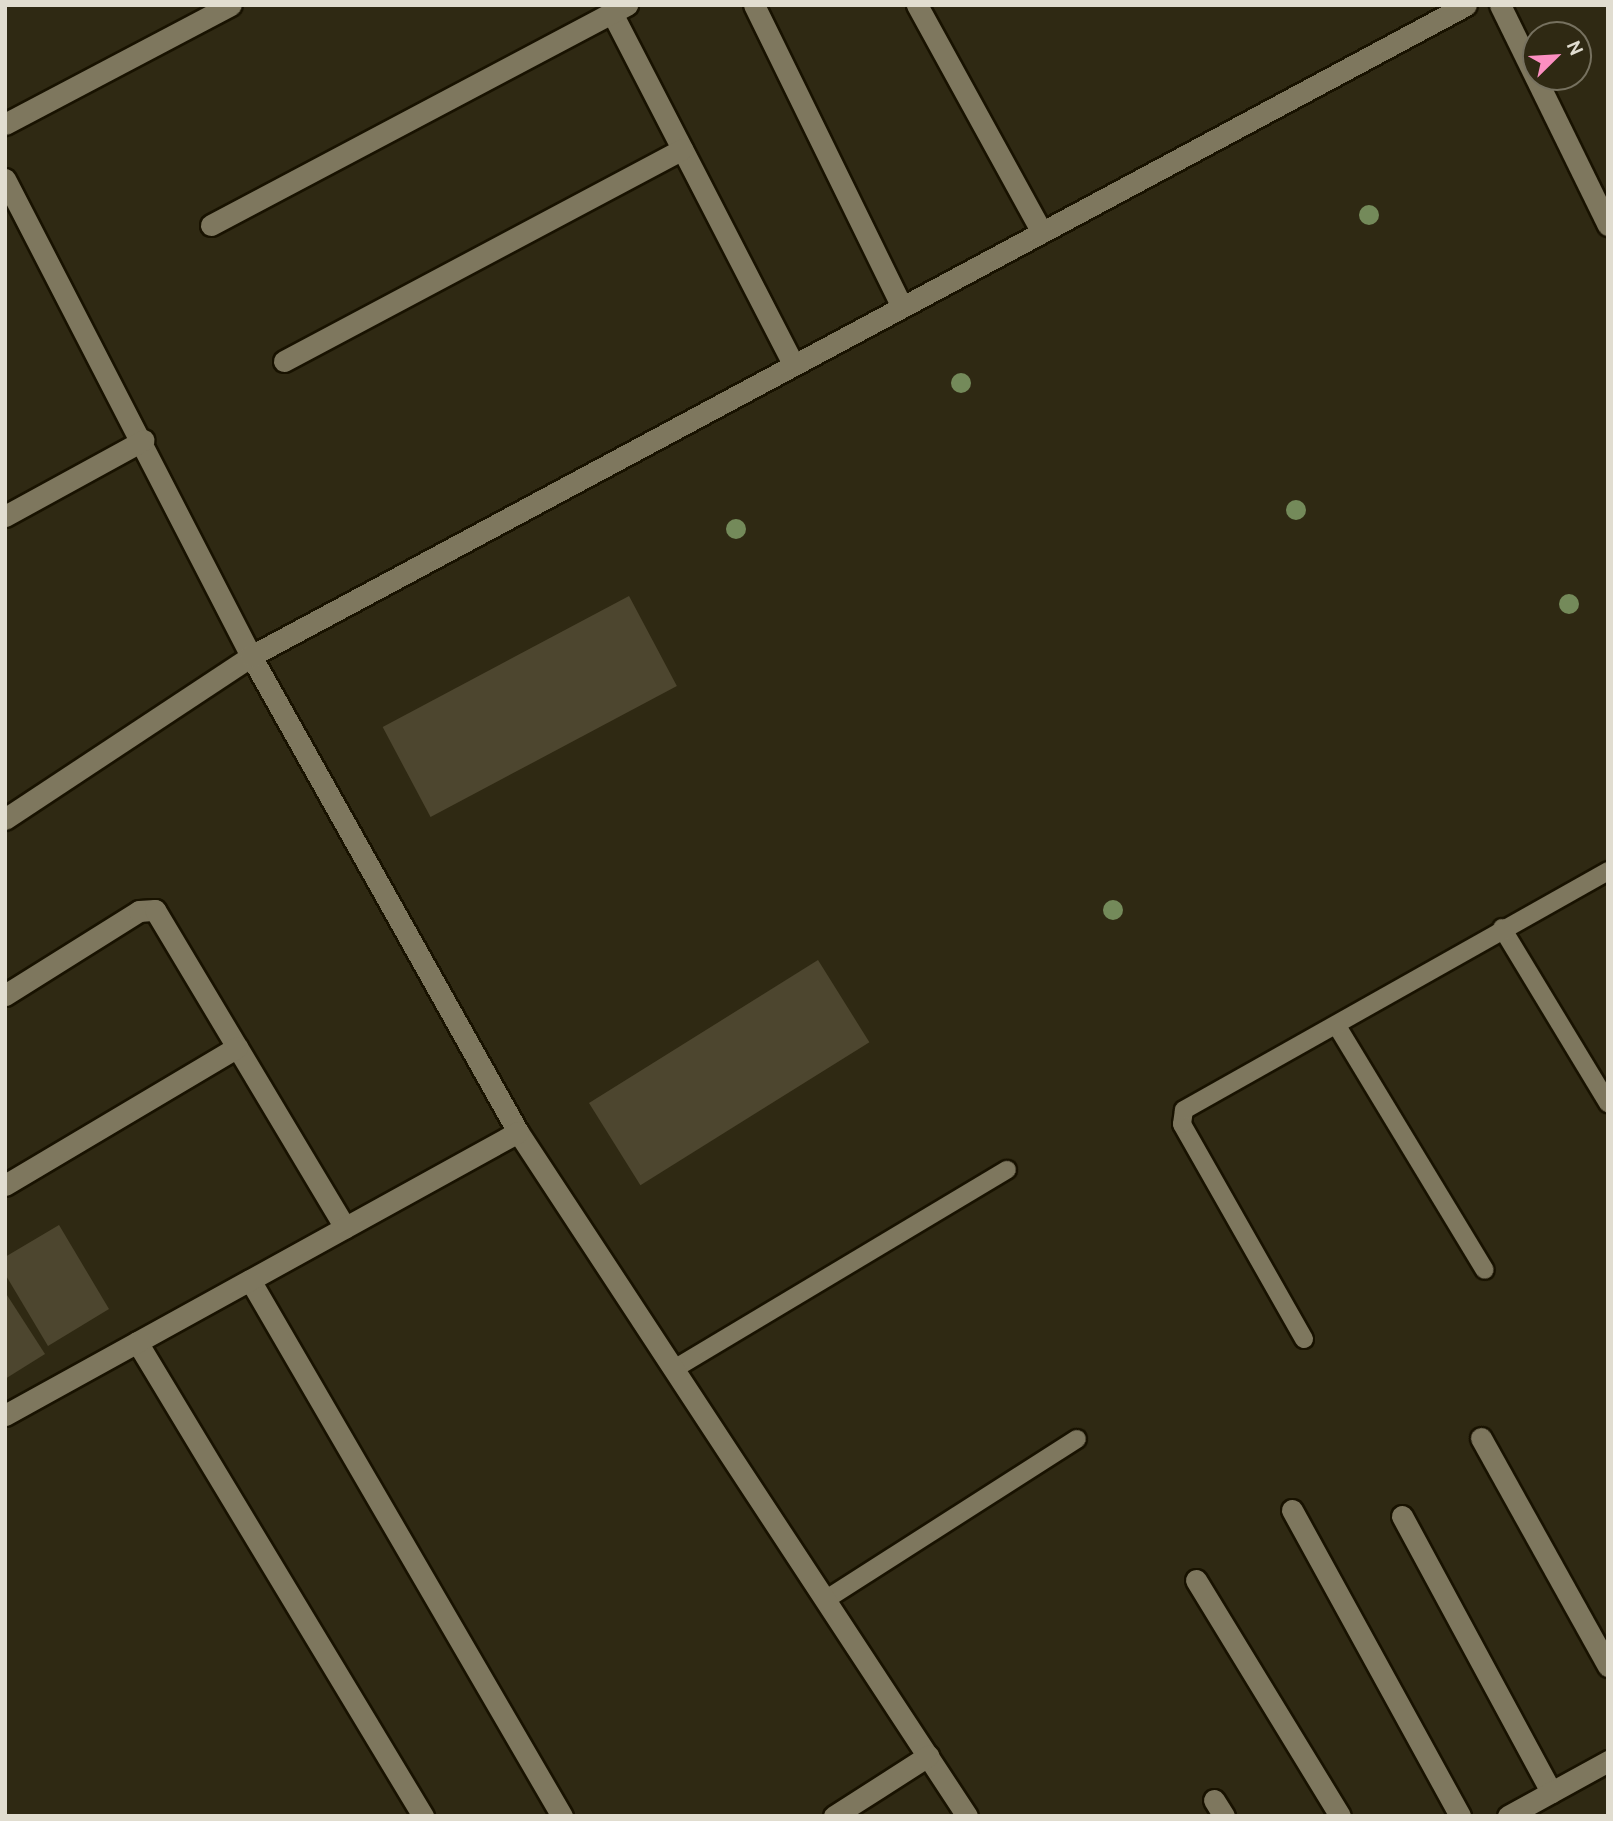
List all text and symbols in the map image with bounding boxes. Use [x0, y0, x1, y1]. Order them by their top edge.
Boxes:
north arrow [1522, 21, 1592, 91]
text: N [1562, 37, 1588, 59]

